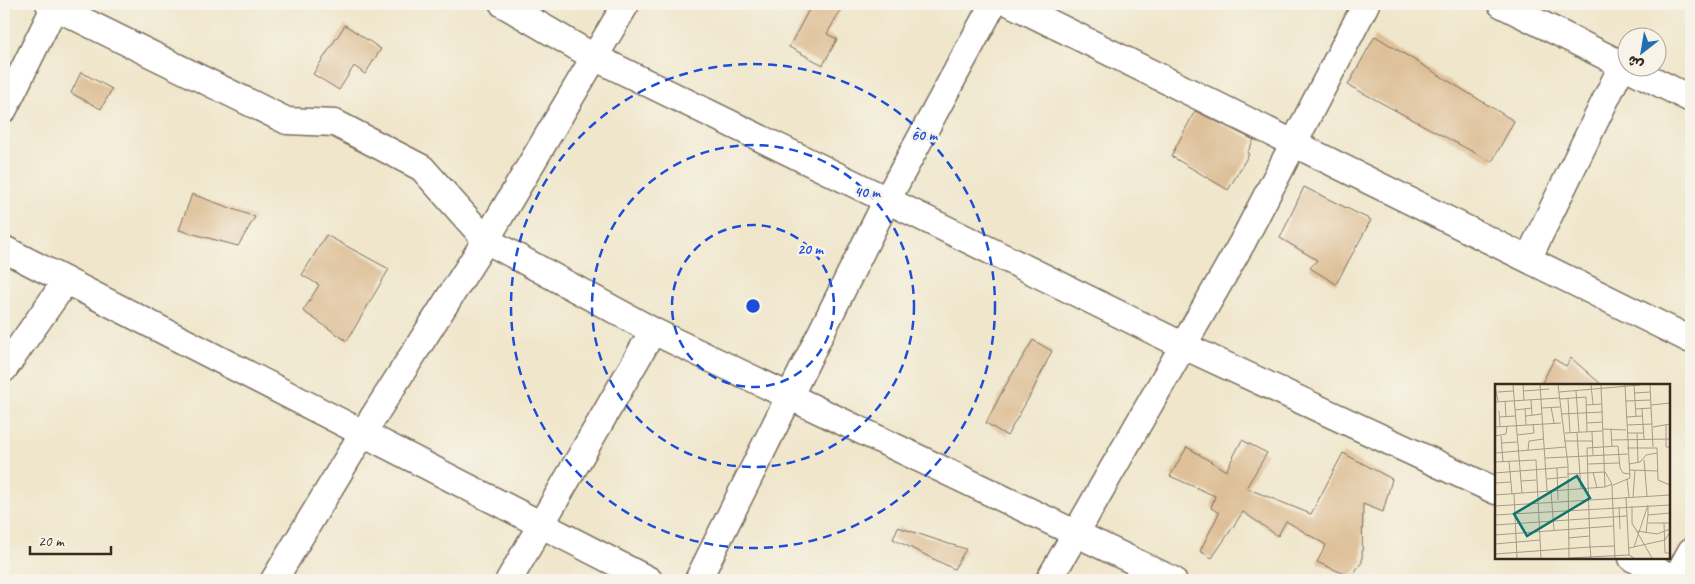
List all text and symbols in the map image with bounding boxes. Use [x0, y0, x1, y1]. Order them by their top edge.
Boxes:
north arrow [1618, 28, 1668, 78]
text: ش [1625, 51, 1647, 74]
text: 60 m [911, 126, 938, 145]
text: 40 m [854, 183, 881, 202]
text: 20 m [797, 240, 824, 259]
centre of rings [744, 297, 762, 315]
inset map [1495, 384, 1670, 559]
scale bar [30, 524, 111, 556]
text: 20 m [38, 532, 65, 551]

